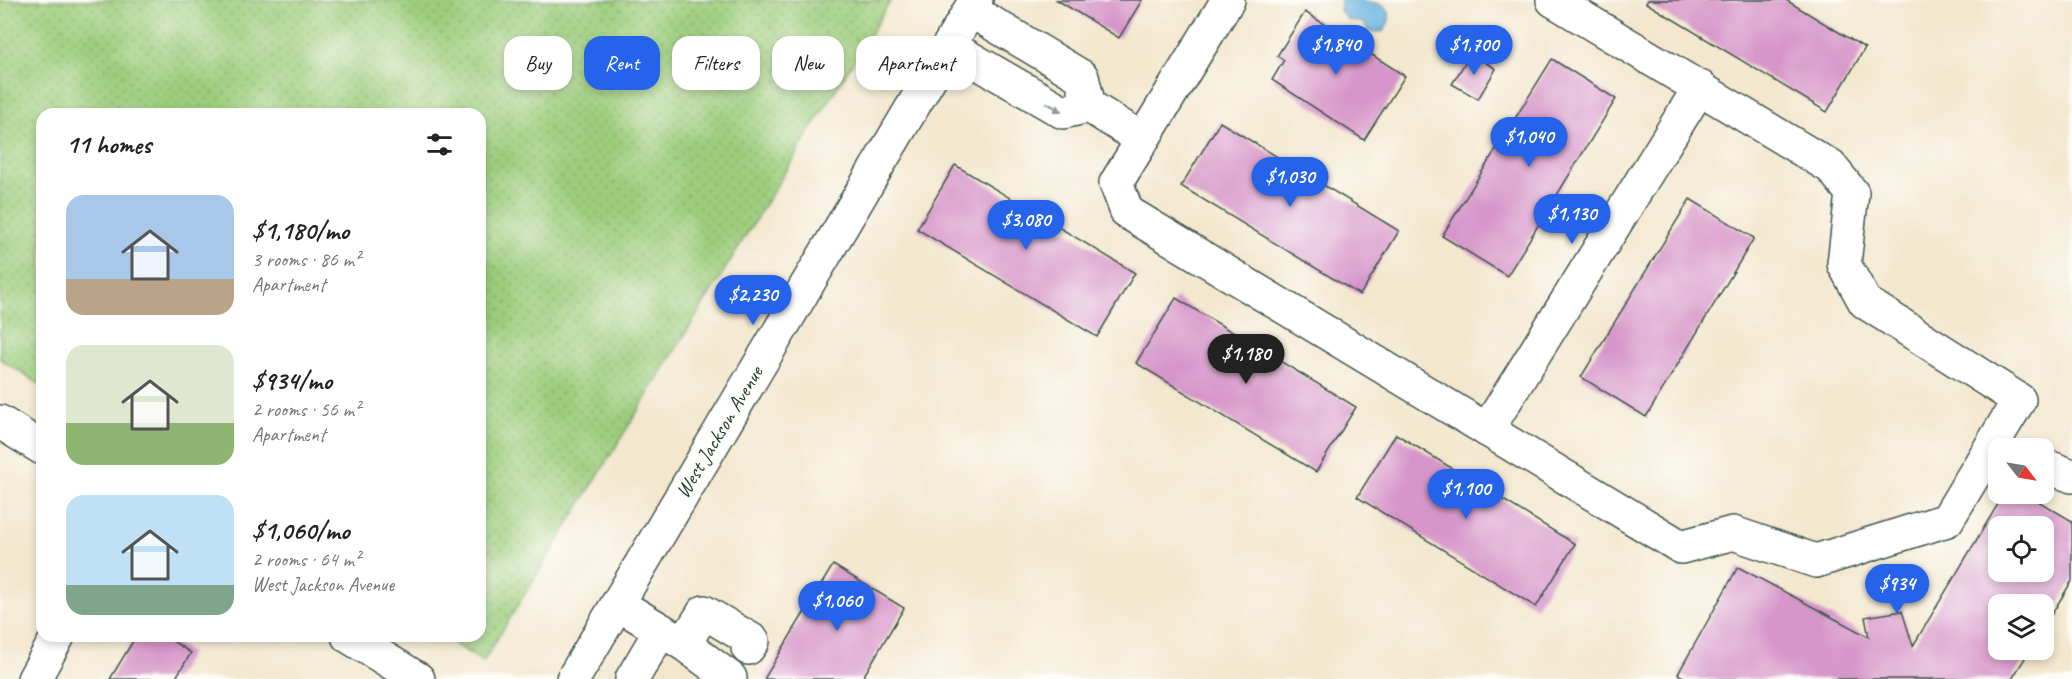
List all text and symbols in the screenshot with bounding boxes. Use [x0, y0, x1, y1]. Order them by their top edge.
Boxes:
pin: $1,840 [1287, 25, 1385, 76]
pin: $1,700 [1425, 25, 1523, 76]
text: $1,840 [1312, 32, 1360, 57]
text: $1,700 [1450, 32, 1498, 57]
chip: Buy [504, 36, 572, 90]
chip: Rent [584, 36, 660, 90]
chip: Filters [672, 36, 760, 90]
chip: New [772, 36, 844, 90]
chip: Apartment [856, 36, 976, 90]
one-way arrow [1045, 102, 1062, 112]
pin: $1,040 [1480, 117, 1578, 168]
text: $1,040 [1505, 124, 1553, 149]
text: 11 homes [66, 128, 151, 161]
icon: filters [423, 128, 456, 161]
pin: $1,030 [1241, 157, 1339, 208]
text: $1,030 [1266, 164, 1314, 189]
pin: $1,130 [1523, 194, 1621, 245]
pin: $3,080 [977, 200, 1075, 251]
text: $1,130 [1548, 201, 1596, 226]
text: $3,080 [1002, 207, 1050, 232]
text: $1,180/mo [252, 214, 349, 247]
icon: home [114, 219, 186, 291]
text: 3 rooms · 86 m² [252, 247, 360, 272]
text: Apartment [252, 272, 325, 297]
pin: $2,230 [704, 275, 802, 326]
text: $2,230 [729, 282, 777, 307]
pin: $1,180 [1197, 334, 1295, 385]
text: $1,180 [1222, 341, 1270, 366]
street label: West Jackson Avenue [669, 360, 769, 503]
text: $934/mo [252, 364, 332, 397]
icon: home [114, 369, 186, 441]
text: 2 rooms · 56 m² [252, 397, 360, 422]
text: Apartment [252, 422, 325, 447]
north arrow [1988, 438, 2054, 504]
map controls [1988, 438, 2054, 660]
pin: $1,100 [1417, 469, 1515, 520]
text: $1,100 [1442, 476, 1490, 501]
text: $1,060/mo [252, 514, 350, 547]
button: locate [1988, 516, 2054, 582]
icon: home [114, 519, 186, 591]
text: 2 rooms · 64 m² [252, 547, 360, 572]
pin: $934 [1861, 564, 1933, 615]
text: $934 [1879, 571, 1915, 596]
text: West Jackson Avenue [252, 572, 394, 597]
pin: $1,060 [788, 581, 886, 632]
text: $1,060 [812, 588, 862, 613]
button: layers [1988, 594, 2054, 660]

